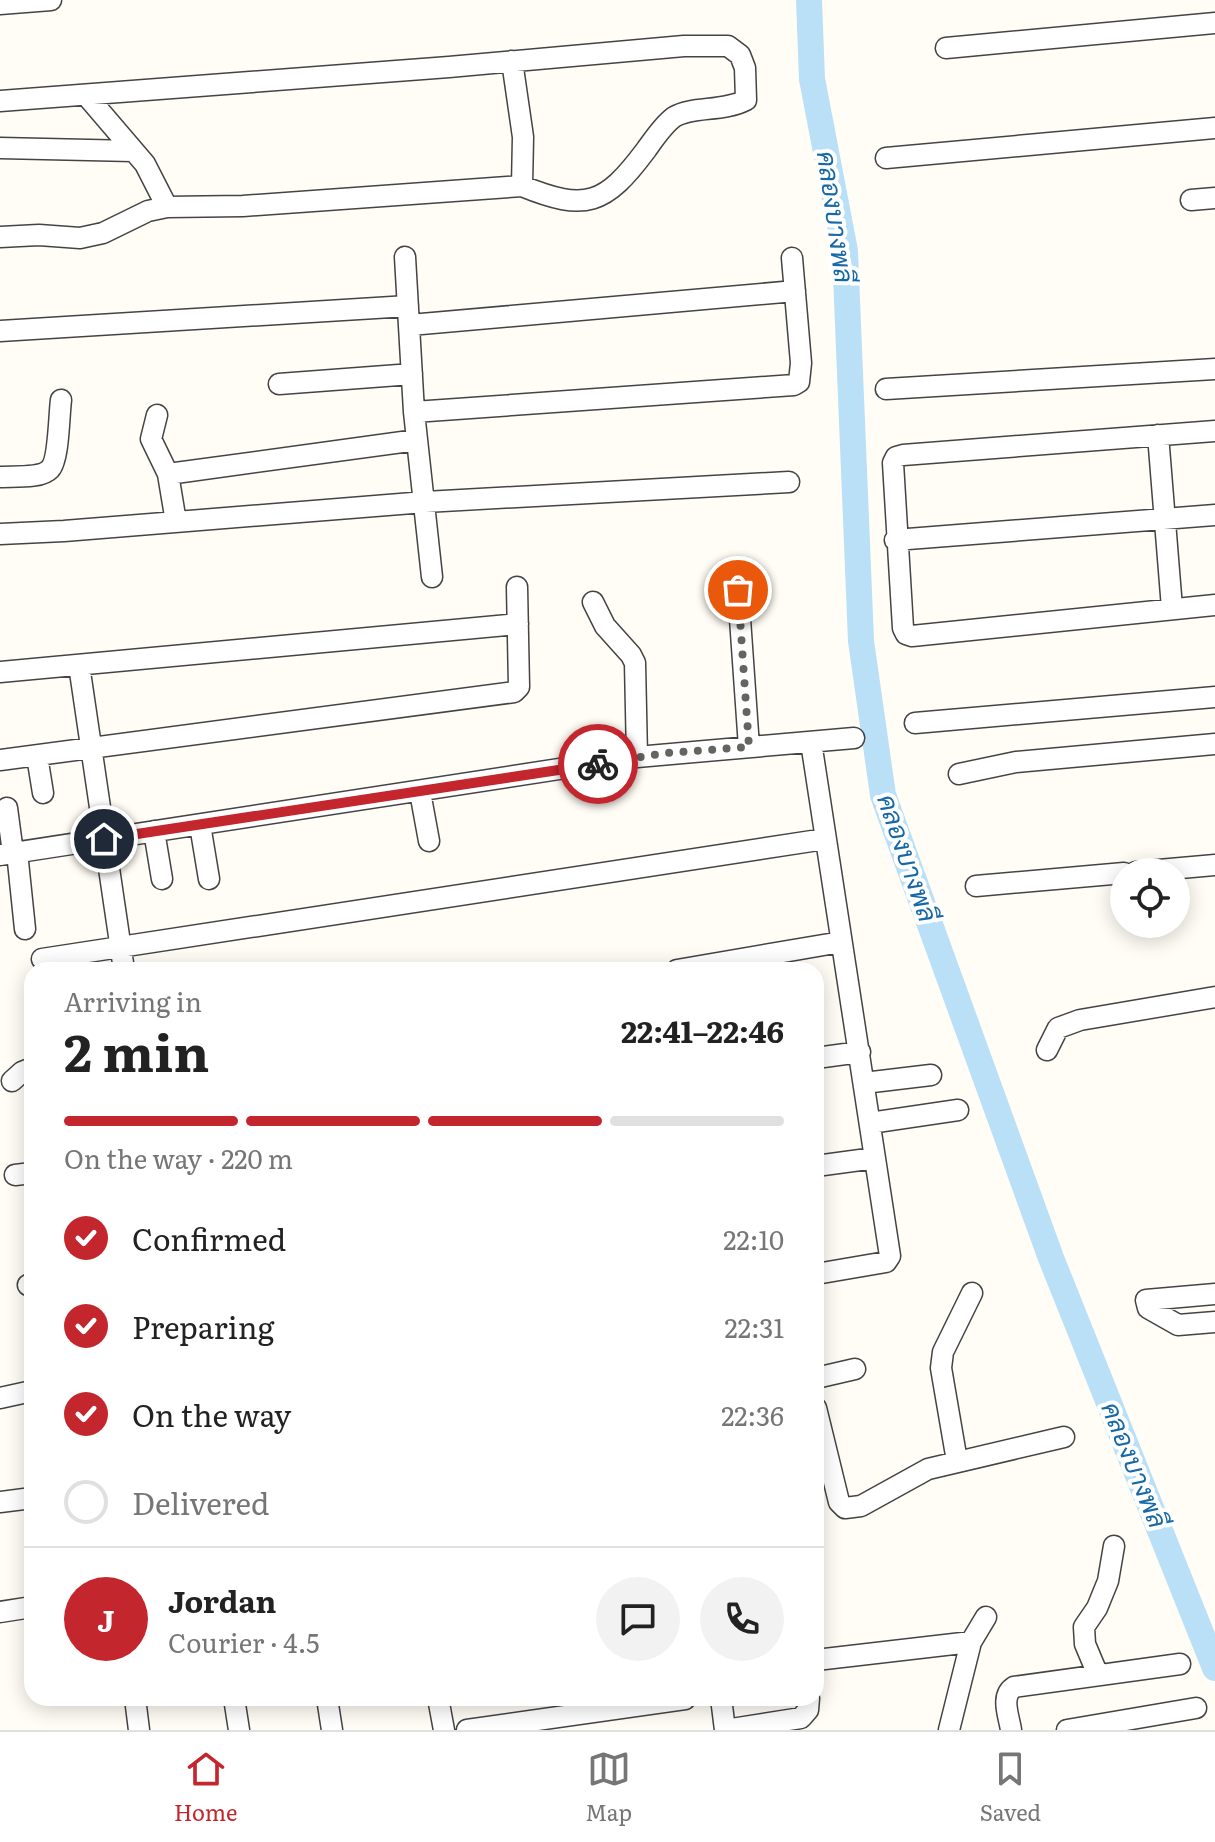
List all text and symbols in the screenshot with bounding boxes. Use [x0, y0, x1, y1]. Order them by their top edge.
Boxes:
water label: คลองบางพลี [809, 148, 866, 287]
pin [704, 556, 772, 624]
icon: bag [716, 568, 760, 612]
courier [558, 724, 638, 804]
icon: bike [576, 742, 620, 786]
water label: คลองบางพลี [869, 788, 950, 928]
pin [70, 805, 138, 873]
icon: home [82, 817, 126, 861]
map controls [1110, 858, 1190, 938]
button: locate [1110, 858, 1190, 938]
text: Arriving in [64, 981, 202, 1020]
text: 22:41–22:46 [621, 1008, 784, 1052]
text: 2 min [64, 1011, 209, 1088]
text: On the way · 220 m [64, 1138, 293, 1177]
icon: check [64, 1216, 108, 1260]
text: Confirmed [132, 1216, 286, 1260]
text: 22:10 [723, 1219, 784, 1258]
icon: check [64, 1304, 108, 1348]
text: Preparing [132, 1304, 274, 1348]
text: 22:31 [725, 1307, 784, 1346]
icon: check [64, 1392, 108, 1436]
text: On the way [132, 1392, 291, 1436]
text: 22:36 [721, 1395, 784, 1434]
water label: คลองบางพลี [1093, 1395, 1180, 1535]
text: Delivered [132, 1480, 269, 1524]
button: chat [596, 1577, 680, 1661]
button: phone [700, 1577, 784, 1661]
text: Jordan [168, 1578, 276, 1622]
text: J [97, 1597, 115, 1641]
text: Courier · 4.5 [168, 1622, 320, 1661]
tab: Home [174, 1747, 237, 1828]
tab: Map [585, 1747, 632, 1828]
tab: Saved [980, 1747, 1041, 1828]

